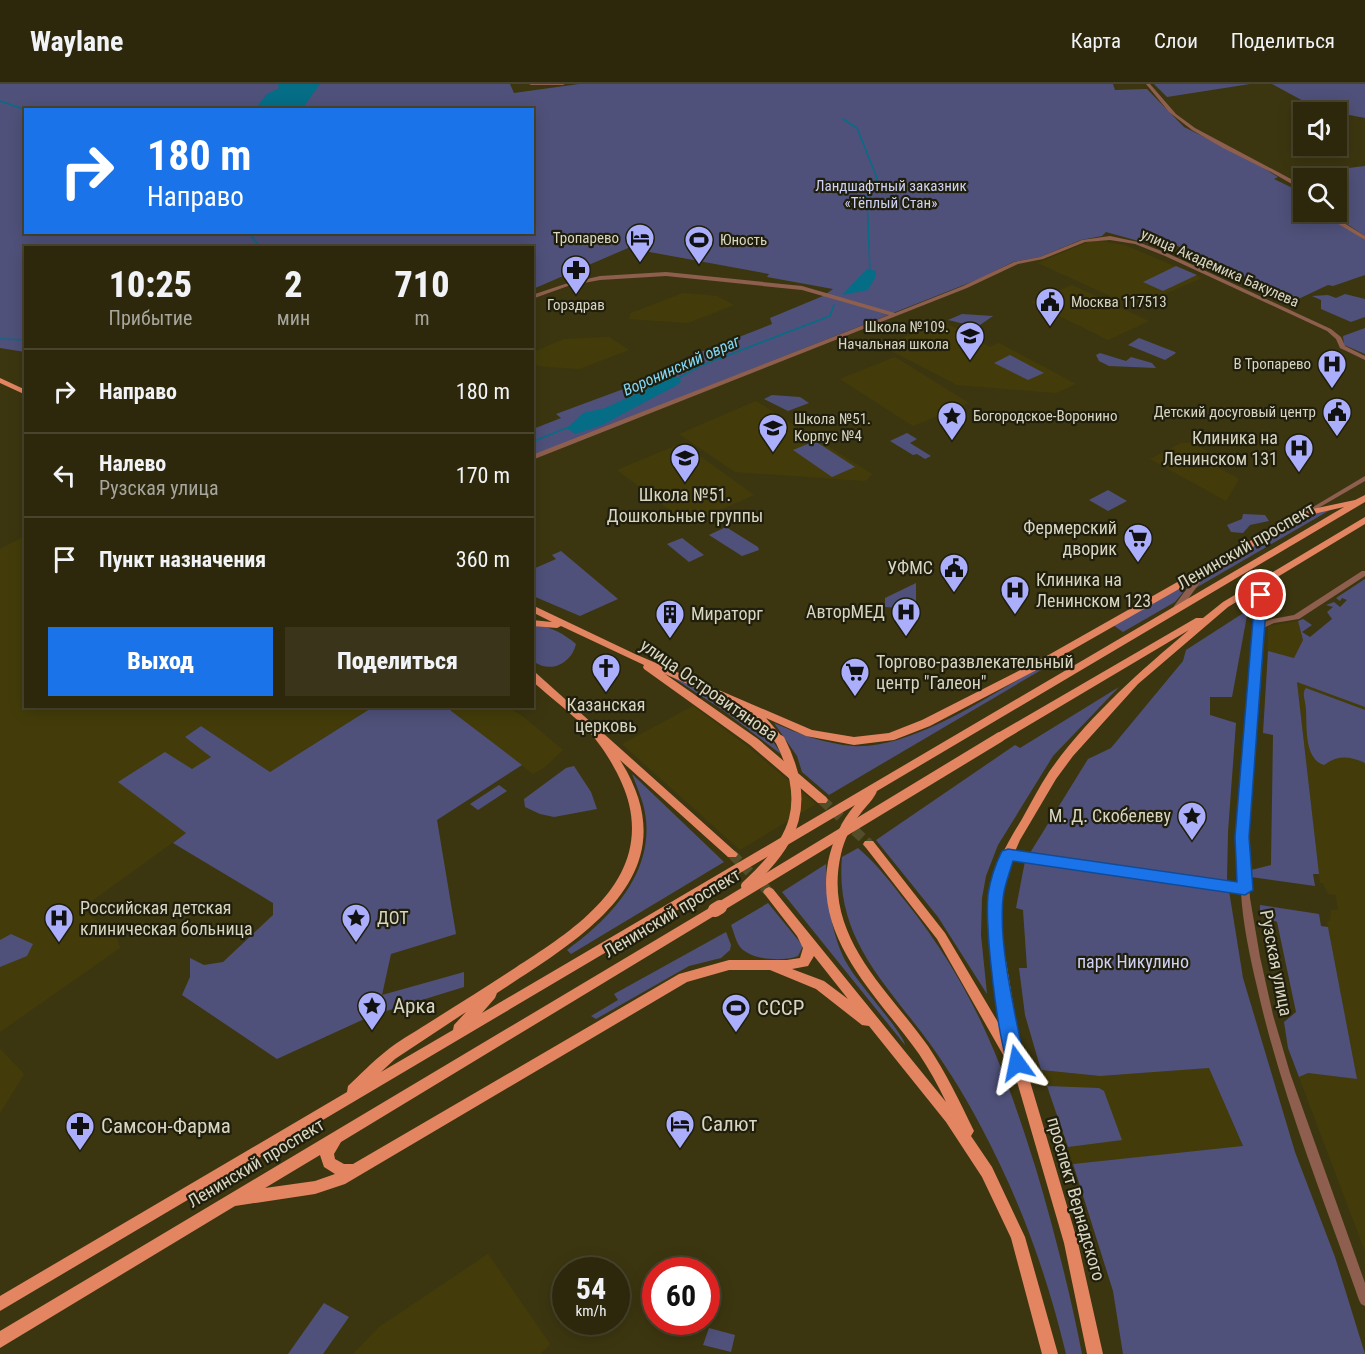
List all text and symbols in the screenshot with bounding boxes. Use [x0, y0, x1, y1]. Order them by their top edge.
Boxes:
text: Waylane [30, 25, 123, 58]
text: Карта [1071, 29, 1121, 53]
text: Слои [1154, 29, 1198, 53]
text: Поделиться [1231, 29, 1335, 53]
map controls [1293, 102, 1347, 222]
button: sound [1293, 102, 1347, 156]
text: 180 m [147, 131, 252, 180]
icon: right [48, 132, 126, 210]
button: search [1293, 168, 1347, 222]
park label: Ландшафтный заказник «Тёплый Стан» [815, 177, 967, 212]
text: Направо [147, 181, 244, 213]
hotel icon: Тропарево [624, 222, 656, 264]
sports icon: Юность [683, 224, 715, 266]
street label: улица Академика Бакулева [1138, 225, 1302, 311]
place label: Тропарево [553, 229, 619, 247]
place label: Юность [720, 231, 767, 249]
pharmacy icon: Горздрав [560, 254, 592, 296]
text: 10:25 [109, 264, 192, 306]
text: 2 [284, 264, 303, 306]
text: 710 [395, 264, 449, 306]
public building icon: Москва 117513 [1034, 286, 1066, 328]
place label: Москва 117513 [1071, 293, 1167, 311]
place label: Горздрав [547, 296, 605, 314]
text: Прибытие [108, 306, 192, 330]
text: мин [277, 306, 310, 330]
text: m [414, 306, 430, 330]
place label: Школа №109. Начальная школа [838, 318, 949, 353]
school or university icon: Школа №109. Начальная школа [954, 320, 986, 362]
water label: Воронинский овраг [620, 331, 744, 400]
hospital icon: В Тропарево [1316, 348, 1348, 390]
place label: В Тропарево [1233, 355, 1311, 373]
icon: right [48, 375, 81, 408]
text: Направо [99, 379, 177, 404]
text: 180 m [456, 379, 510, 404]
public building icon: Детский досуговый центр [1321, 396, 1353, 438]
place icon: Богородское-Воронино [936, 400, 968, 442]
place label: Детский досуговый центр [1154, 403, 1316, 421]
place label: Богородское-Воронино [973, 407, 1118, 425]
place label: Школа №51. Корпус №4 [794, 410, 871, 445]
school or university icon: Школа №51. Корпус №4 [757, 412, 789, 454]
place label: Клиника на Ленинском 131 [1163, 427, 1278, 469]
hospital icon: Клиника на Ленинском 131 [1283, 432, 1315, 474]
school or university icon: Школа №51. Дошкольные группы [669, 442, 701, 484]
text: Налево [99, 451, 166, 476]
icon: left [48, 459, 81, 492]
text: 170 m [456, 463, 510, 488]
text: Рузская улица [99, 476, 219, 500]
place label: Школа №51. Дошкольные группы [607, 484, 763, 526]
street label: Ленинский проспект [1173, 497, 1319, 594]
place label: Фермерский дворик [1023, 517, 1117, 559]
supermarket icon: Фермерский дворик [1122, 522, 1154, 564]
icon: arrive [48, 543, 81, 576]
text: Пункт назначения [99, 547, 266, 572]
text: 360 m [456, 547, 510, 572]
public building icon: УФМС [938, 552, 970, 594]
place label: УФМС [887, 557, 933, 578]
place label: Клиника на Ленинском 123 [1036, 569, 1151, 611]
pin [1235, 569, 1286, 620]
hospital icon: Клиника на Ленинском 123 [999, 574, 1031, 616]
icon: arrive [1244, 578, 1277, 611]
hospital icon: АвторМЕД [890, 596, 922, 638]
building icon: Мираторг [654, 598, 686, 640]
place label: АвторМЕД [806, 601, 885, 622]
place label: Мираторг [691, 603, 763, 624]
button: Выход [48, 627, 273, 696]
button: Поделиться [285, 627, 510, 696]
street label: улица Островитянова [637, 634, 782, 745]
place label: Торгово-развлекательный центр "Галеон" [876, 651, 1074, 693]
church icon: Казанская церковь [590, 652, 622, 694]
supermarket icon: Торгово-развлекательный центр "Галеон" [839, 656, 871, 698]
place label: Казанская церковь [567, 694, 645, 736]
place icon: М. Д. Скобелеву [1176, 800, 1208, 842]
place label: М. Д. Скобелеву [1049, 805, 1172, 826]
street label: Ленинский проспект [600, 863, 744, 962]
place label: Российская детская клиническая больница [80, 897, 253, 939]
hospital icon: Российская детская клиническая больница [43, 902, 75, 944]
place icon: ДОТ [340, 902, 372, 944]
place label: ДОТ [377, 907, 409, 928]
street label: Рузская улица [1256, 908, 1297, 1018]
park label: парк Никулино [1077, 951, 1189, 972]
place icon: Арка [356, 990, 388, 1032]
sports icon: СССР [720, 992, 752, 1034]
place label: Арка [393, 994, 436, 1018]
place label: СССР [757, 996, 804, 1020]
position arrow [985, 1031, 1049, 1095]
hotel icon: Салют [664, 1108, 696, 1150]
pharmacy icon: Самсон-Фарма [64, 1110, 96, 1152]
place label: Салют [701, 1112, 758, 1136]
street label: Ленинский проспект [184, 1113, 328, 1212]
place label: Самсон-Фарма [101, 1114, 231, 1138]
street label: проспект Вернадского [1043, 1115, 1110, 1283]
speed limit sign: 60 [642, 1257, 720, 1335]
text: 54 [576, 1271, 606, 1306]
text: km/h [576, 1302, 606, 1320]

